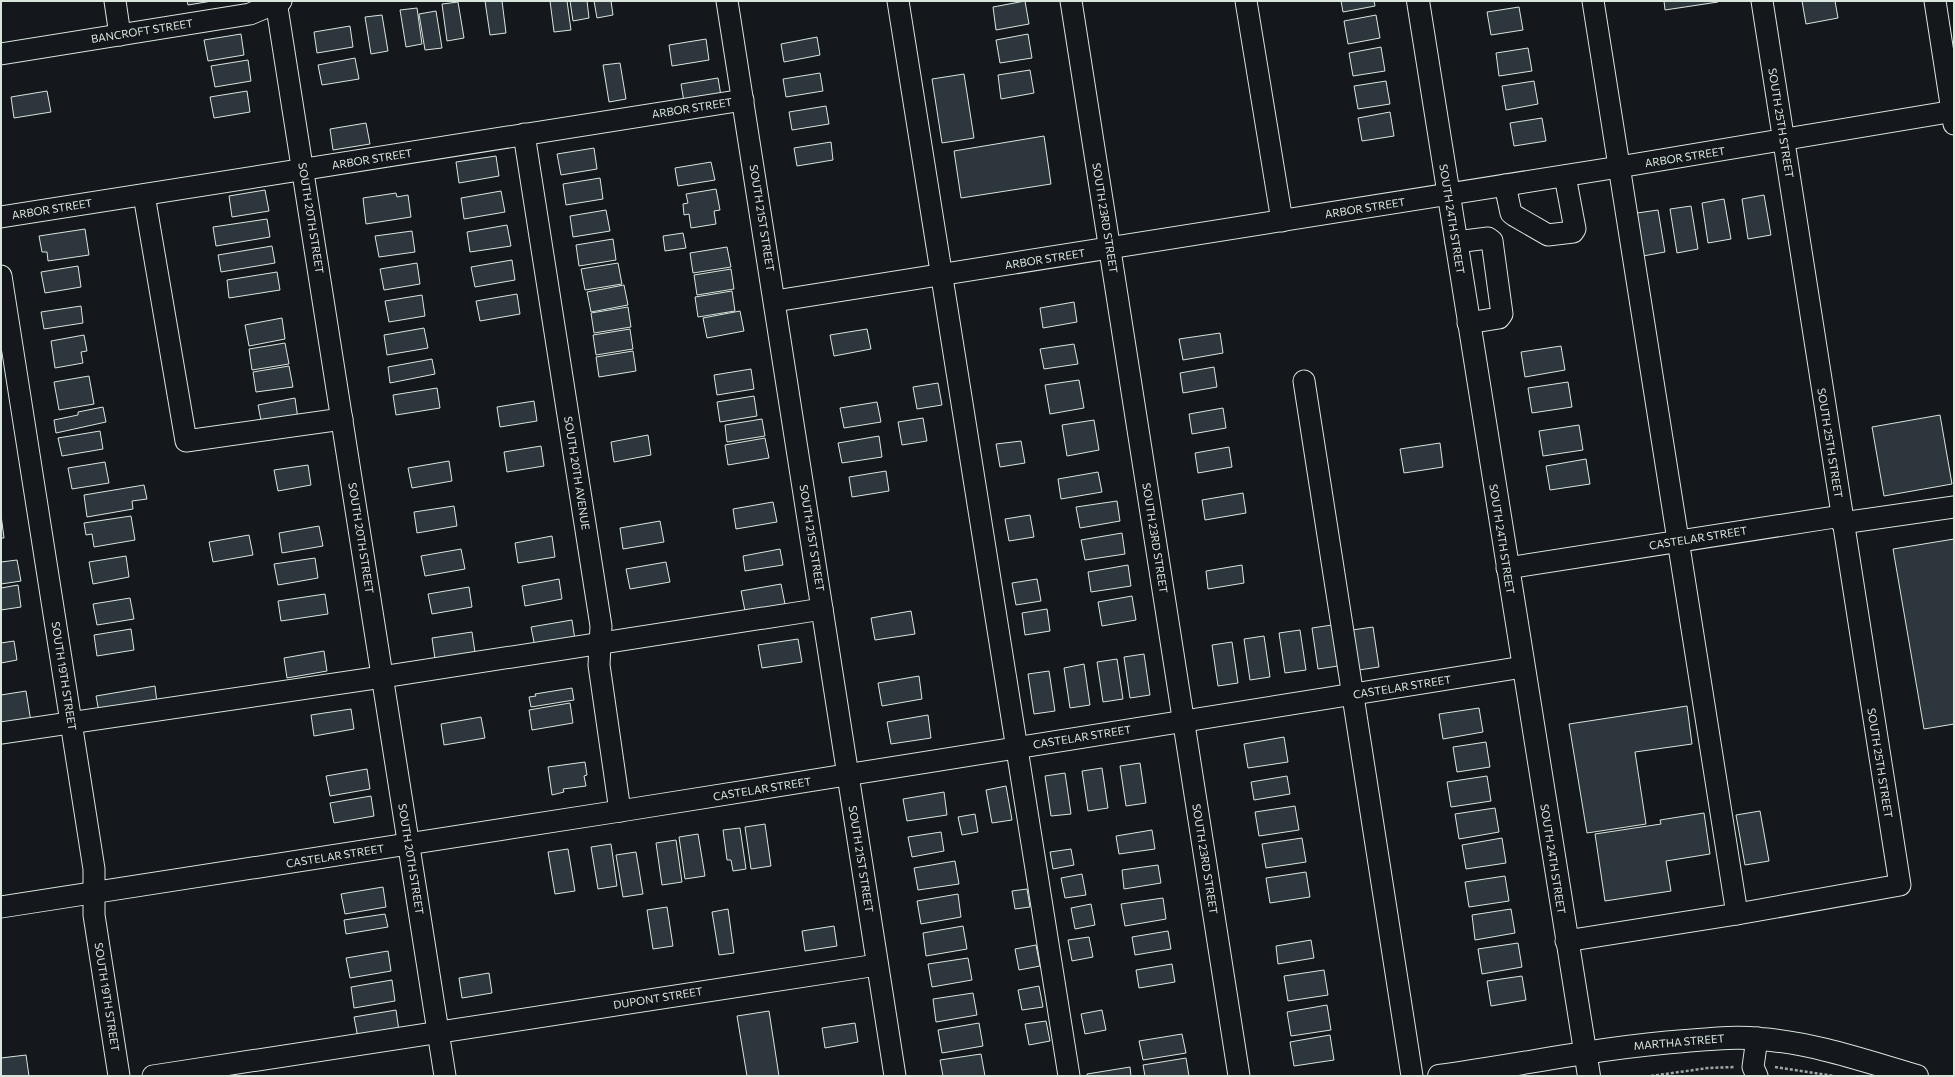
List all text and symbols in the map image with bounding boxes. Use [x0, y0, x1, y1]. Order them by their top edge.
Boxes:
street label: BANCROFT STREET [90, 16, 194, 45]
street label: SOUTH 25TH STREET [1766, 67, 1797, 179]
street label: ARBOR STREET [651, 95, 733, 120]
street label: ARBOR STREET [1644, 144, 1726, 169]
street label: ARBOR STREET [331, 146, 413, 171]
street label: SOUTH 20TH STREET [296, 162, 327, 274]
street label: SOUTH 23RD STREET [1090, 162, 1121, 274]
street label: SOUTH 24TH STREET [1437, 163, 1468, 275]
street label: SOUTH 21ST STREET [748, 164, 777, 272]
street label: ARBOR STREET [1324, 195, 1406, 220]
street label: ARBOR STREET [11, 196, 93, 221]
street label: ARBOR STREET [1004, 246, 1086, 271]
street label: SOUTH 25TH STREET [1815, 387, 1846, 499]
street label: SOUTH 20TH AVENUE [562, 415, 593, 531]
street label: SOUTH 20TH STREET [346, 482, 377, 594]
street label: SOUTH 23RD STREET [1140, 482, 1171, 594]
street label: SOUTH 24TH STREET [1487, 483, 1518, 595]
street label: SOUTH 21ST STREET [798, 484, 827, 592]
street label: CASTELAR STREET [1648, 523, 1748, 552]
street label: SOUTH 19TH STREET [49, 621, 80, 731]
street label: CASTELAR STREET [1352, 672, 1452, 701]
street label: SOUTH 25TH STREET [1865, 707, 1896, 819]
street label: CASTELAR STREET [1032, 722, 1132, 751]
street label: CASTELAR STREET [712, 774, 812, 803]
street label: SOUTH 20TH STREET [396, 803, 427, 915]
street label: SOUTH 23RD STREET [1190, 803, 1221, 915]
street label: SOUTH 24TH STREET [1538, 803, 1569, 915]
street label: SOUTH 21ST STREET [847, 805, 876, 913]
street label: CASTELAR STREET [285, 841, 385, 870]
street label: SOUTH 19TH STREET [92, 942, 123, 1052]
street label: DUPONT STREET [612, 984, 704, 1011]
street label: MARTHA STREET [1633, 1031, 1725, 1052]

